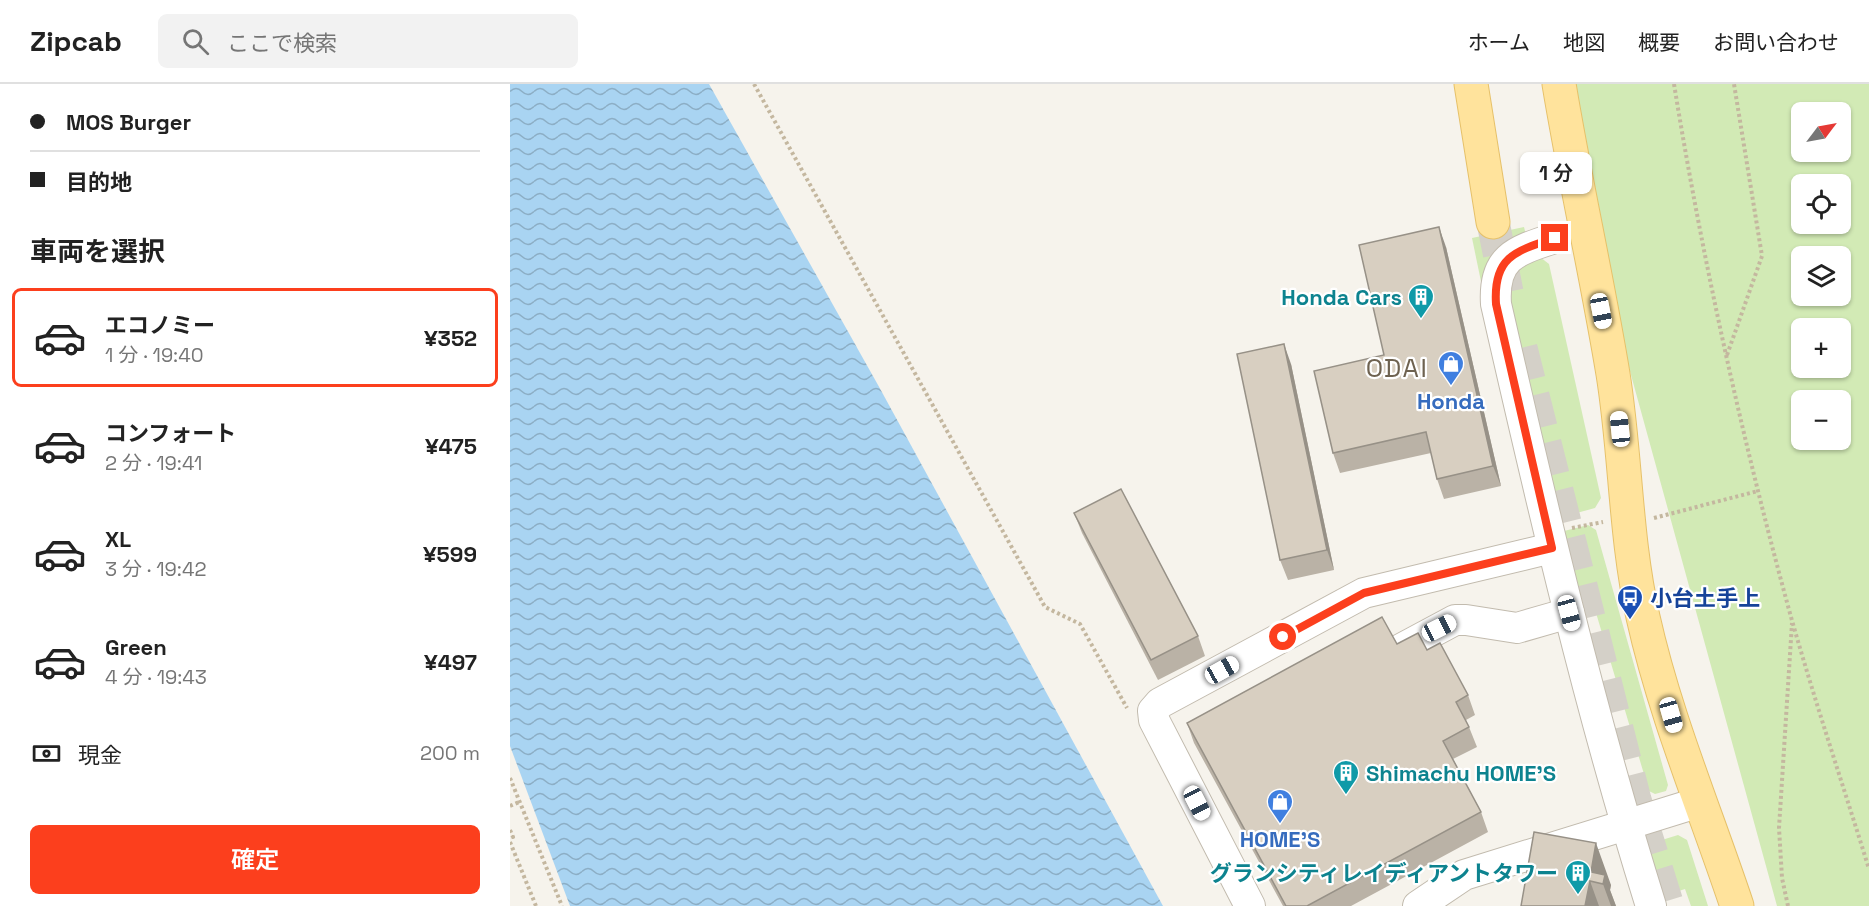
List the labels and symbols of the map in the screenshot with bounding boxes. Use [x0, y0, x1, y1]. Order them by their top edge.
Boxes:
north arrow [1791, 102, 1851, 162]
callout: 1 分 [1519, 151, 1591, 193]
route end [1541, 224, 1568, 251]
building icon: Honda Cars [1406, 282, 1436, 320]
place label: Honda Cars [1281, 283, 1402, 311]
car [1589, 292, 1613, 330]
shop icon: Honda [1436, 349, 1466, 387]
district label: ODAI [1366, 351, 1428, 385]
place label: Honda [1417, 387, 1485, 415]
car [1609, 410, 1631, 448]
bus stop icon: 小台土手上 [1615, 583, 1645, 621]
place label: 小台土手上 [1650, 584, 1760, 612]
car [1556, 593, 1582, 633]
car [1419, 612, 1459, 644]
route start [1269, 623, 1296, 650]
car [1202, 653, 1242, 687]
car [1657, 695, 1685, 735]
building icon: Shimachu HOME'S [1331, 758, 1361, 796]
place label: Shimachu HOME'S [1366, 759, 1556, 787]
car [1181, 783, 1213, 823]
shop icon: HOME'S [1265, 787, 1295, 825]
place label: HOME'S [1240, 825, 1320, 853]
building icon: グランシティレイディアントタワー [1563, 858, 1593, 896]
place label: グランシティレイディアントタワー [1210, 859, 1558, 887]

